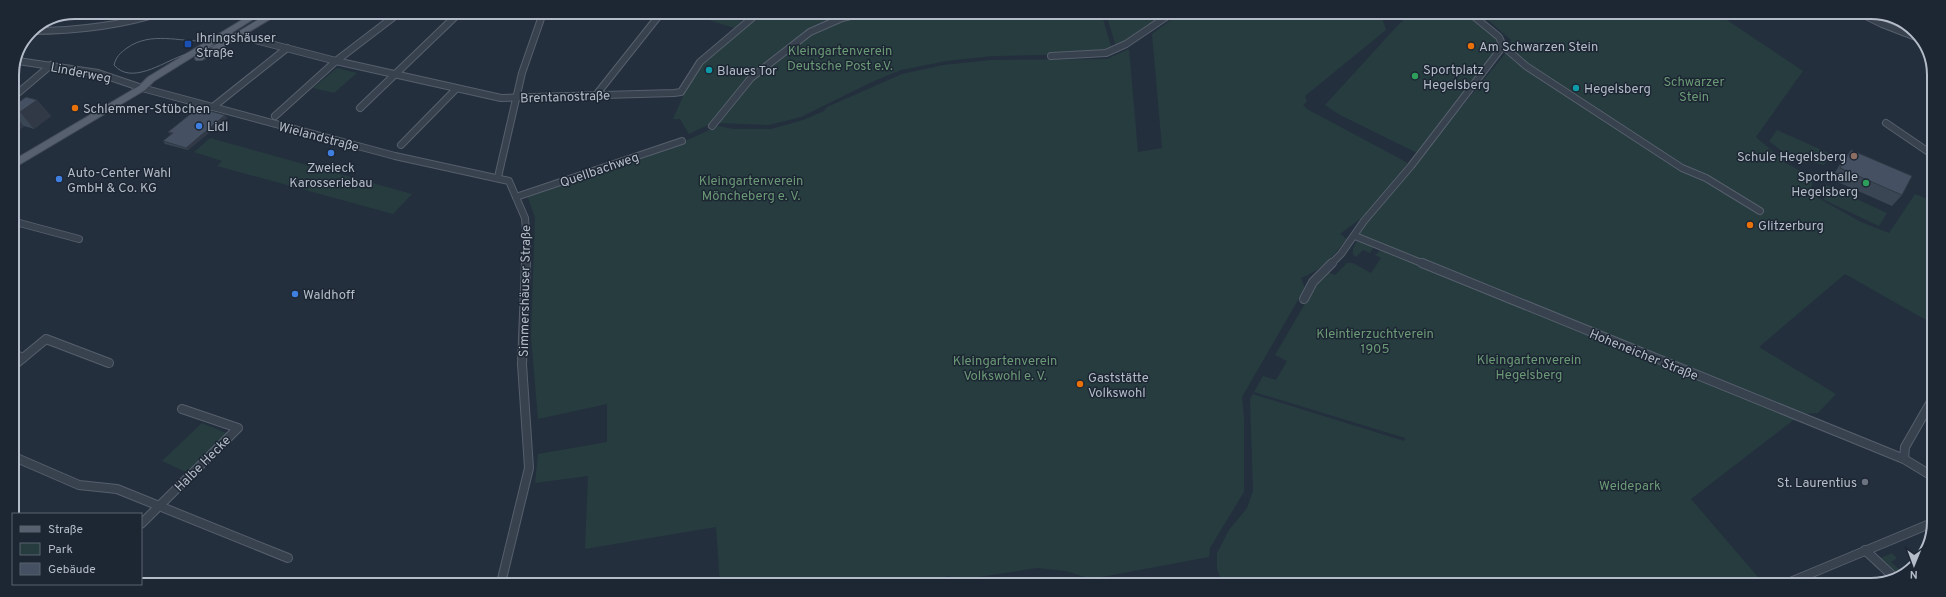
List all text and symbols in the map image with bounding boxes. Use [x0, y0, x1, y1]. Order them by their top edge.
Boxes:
place label: Ihringshäuser Straße [196, 31, 276, 62]
marker: Ihringshäuser Straße [183, 39, 193, 49]
place label: Am Schwarzen Stein [1479, 40, 1598, 56]
marker: Am Schwarzen Stein [1466, 41, 1476, 51]
park label: Kleingartenverein Deutsche Post e.V. [787, 44, 893, 75]
street label: Linderweg [49, 60, 112, 88]
place label: Sportplatz Hegelsberg [1423, 63, 1490, 94]
place label: Blaues Tor [717, 64, 777, 80]
marker: Blaues Tor [704, 65, 714, 75]
marker: Sportplatz Hegelsberg [1410, 71, 1420, 81]
park label: Schwarzer Stein [1664, 75, 1724, 106]
place label: Hegelsberg [1584, 82, 1651, 98]
marker: Hegelsberg [1571, 83, 1581, 93]
street label: Brentanostraße [520, 88, 610, 108]
place label: Schlemmer-Stübchen [83, 102, 210, 118]
marker: Schlemmer-Stübchen [70, 103, 80, 113]
place label: Lidl [207, 120, 228, 136]
street label: Wielandstraße [277, 120, 360, 156]
marker: Lidl [194, 121, 204, 131]
marker: Zweieck Karosseriebau [326, 148, 336, 158]
street label: Quellbachweg [558, 150, 641, 192]
place label: Schule Hegelsberg [1737, 150, 1846, 166]
marker: Schule Hegelsberg [1849, 151, 1859, 161]
place label: Zweieck Karosseriebau [289, 161, 373, 192]
place label: Auto-Center Wahl GmbH & Co. KG [67, 166, 171, 197]
place label: Sporthalle Hegelsberg [1791, 170, 1858, 201]
marker: Auto-Center Wahl GmbH & Co. KG [54, 174, 64, 184]
park label: Kleingartenverein Möncheberg e. V. [699, 174, 803, 205]
marker: Sporthalle Hegelsberg [1861, 178, 1871, 188]
place label: Glitzerburg [1758, 219, 1824, 235]
marker: Glitzerburg [1745, 220, 1755, 230]
street label: Simmershäuser Straße [517, 225, 535, 357]
place label: Waldhoff [303, 288, 355, 304]
marker: Waldhoff [290, 289, 300, 299]
park label: Kleintierzuchtverein 1905 [1316, 327, 1434, 358]
street label: Hoheneicher Straße [1587, 327, 1700, 385]
park label: Kleingartenverein Hegelsberg [1477, 353, 1581, 384]
park label: Kleingartenverein Volkswohl e. V. [953, 354, 1057, 385]
place label: Gaststätte Volkswohl [1088, 371, 1149, 402]
marker: Gaststätte Volkswohl [1075, 379, 1085, 389]
street label: Halbe Hecke [172, 433, 235, 496]
place label: St. Laurentius [1777, 476, 1857, 492]
marker: St. Laurentius [1860, 477, 1870, 487]
park label: Weidepark [1599, 479, 1661, 495]
legend [12, 513, 142, 585]
text: Straße [48, 522, 83, 538]
text: Park [48, 542, 73, 558]
north arrow [1894, 545, 1934, 585]
text: Gebäude [48, 562, 96, 578]
text: N [1910, 567, 1918, 581]

